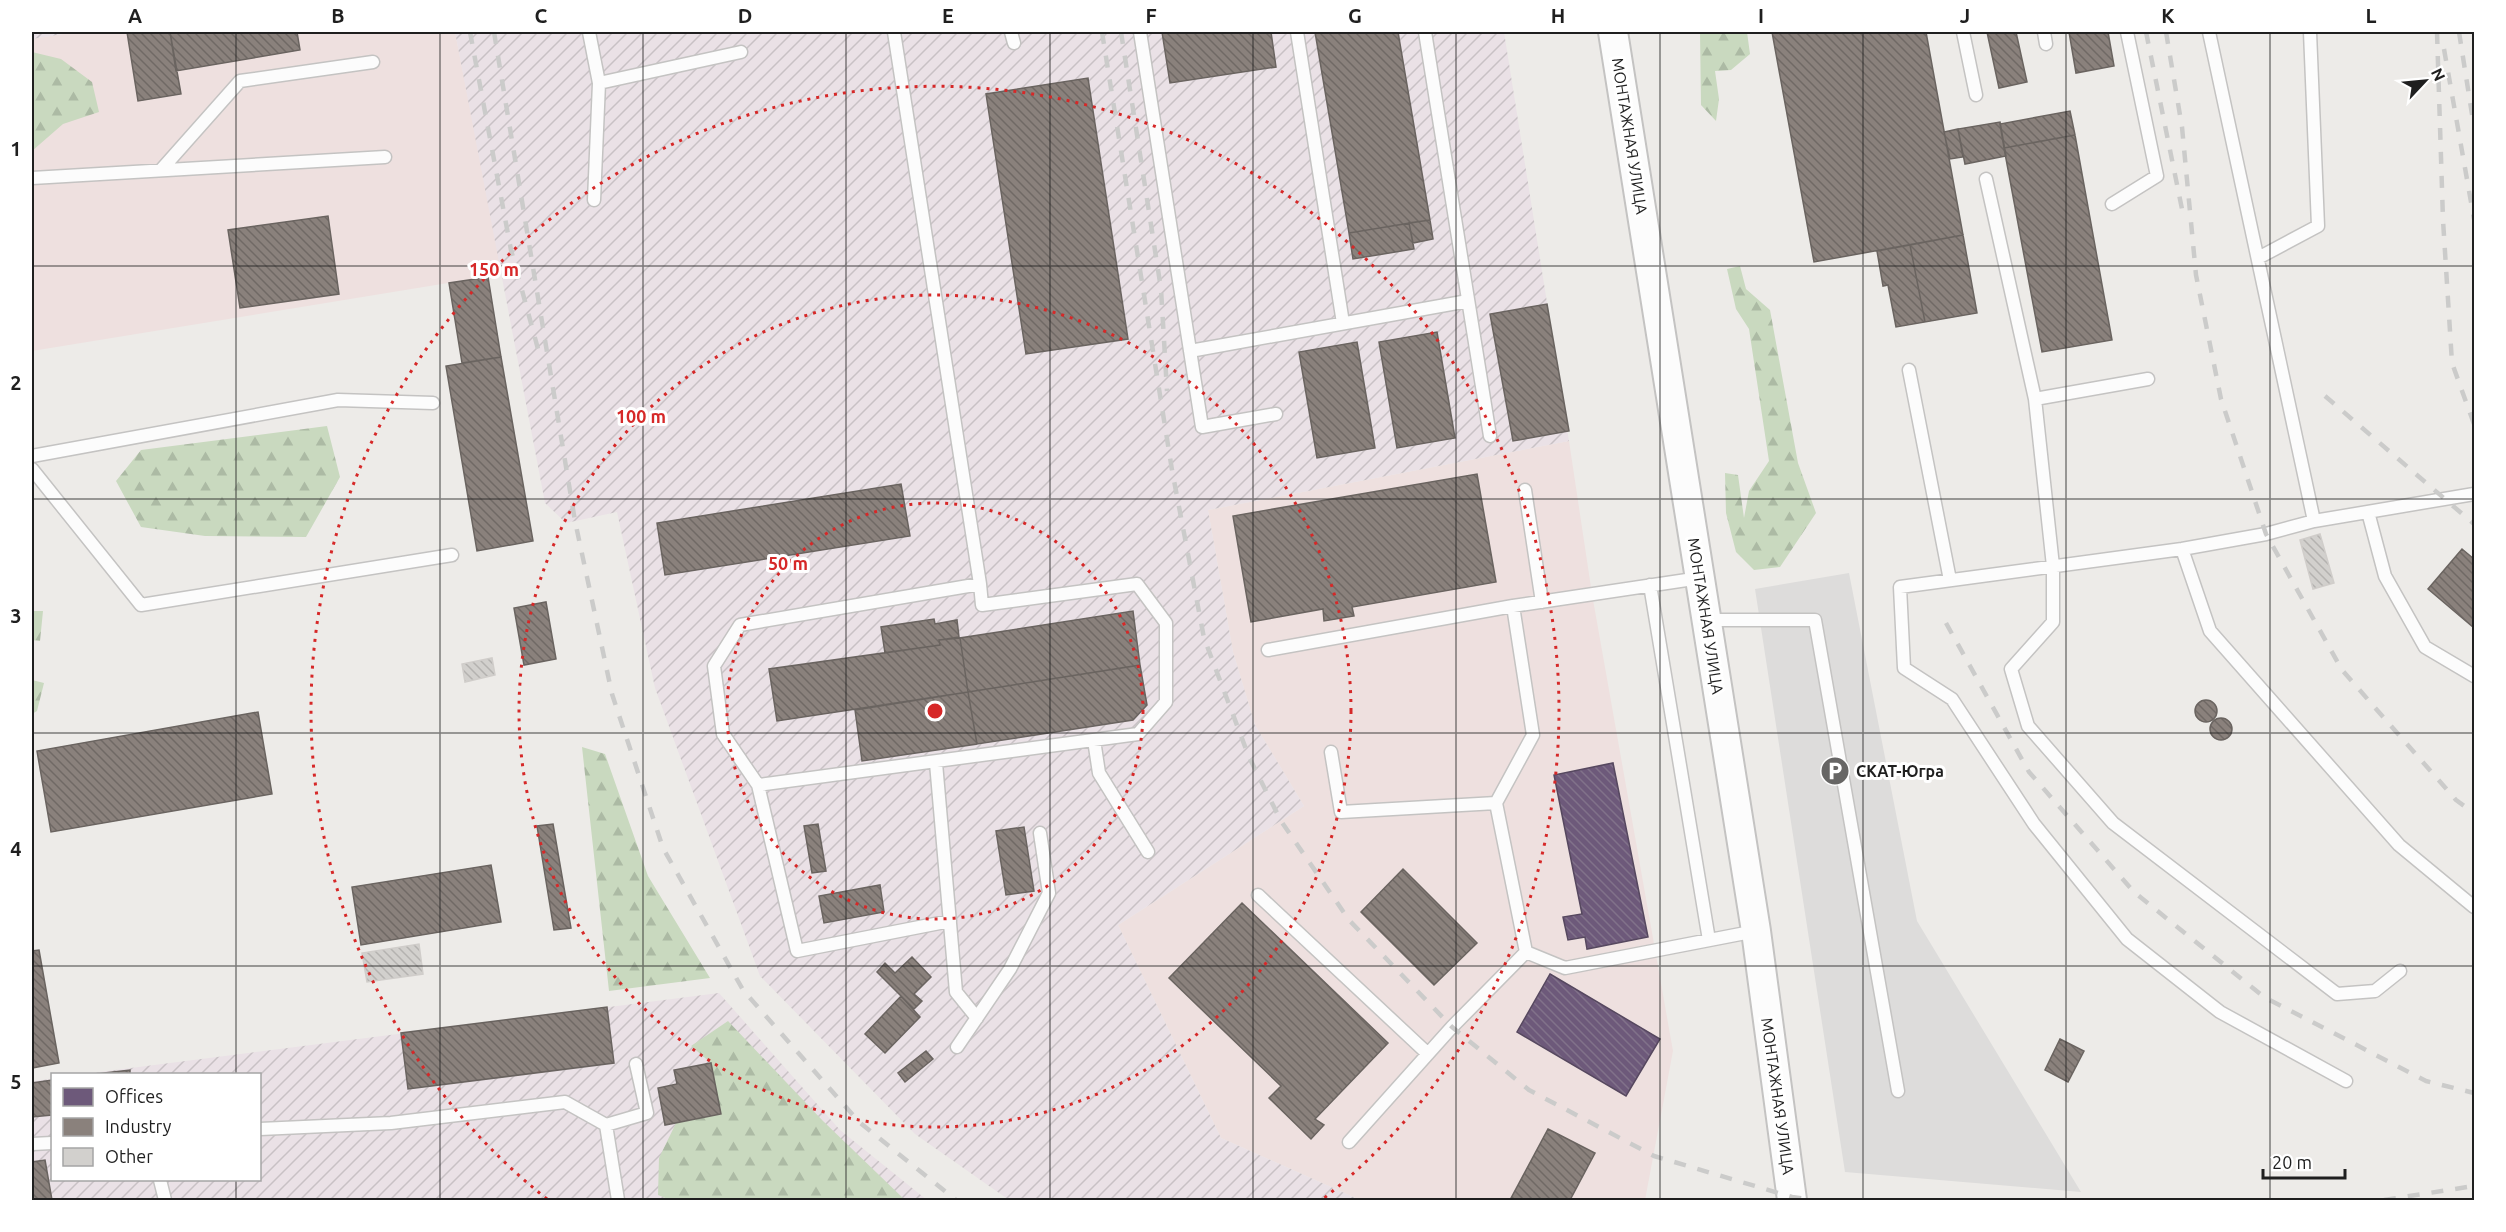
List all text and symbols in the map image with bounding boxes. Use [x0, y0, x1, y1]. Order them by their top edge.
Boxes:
text: A [128, 4, 142, 27]
text: B [331, 4, 345, 27]
text: C [535, 4, 548, 27]
text: D [738, 4, 752, 27]
text: E [942, 4, 954, 27]
text: F [1145, 4, 1157, 27]
text: G [1348, 4, 1362, 27]
text: H [1551, 4, 1565, 27]
text: I [1758, 4, 1764, 27]
text: J [1960, 4, 1970, 27]
text: K [2161, 4, 2175, 27]
text: L [2366, 4, 2377, 27]
north arrow [2395, 51, 2455, 111]
street label: МОНТАЖНАЯ УЛИЦА [1609, 56, 1651, 216]
text: N [2428, 65, 2449, 84]
text: 1 [10, 137, 22, 160]
text: 150 m [469, 259, 519, 279]
text: 2 [10, 371, 22, 394]
text: 100 m [616, 406, 666, 426]
street label: МОНТАЖНАЯ УЛИЦА [1685, 536, 1727, 696]
text: 50 m [768, 553, 808, 573]
text: 3 [10, 604, 22, 627]
centre of rings [925, 701, 945, 721]
parking icon: СКАТ-Югра [1819, 755, 1851, 787]
place label: СКАТ-Югра [1856, 762, 1944, 780]
text: 4 [10, 837, 22, 860]
street label: МОНТАЖНАЯ УЛИЦА [1758, 1016, 1798, 1176]
text: 5 [10, 1070, 22, 1093]
legend [51, 1073, 261, 1181]
text: Offices [105, 1086, 163, 1106]
text: Industry [105, 1116, 172, 1136]
scale bar [2263, 1142, 2346, 1180]
text: Other [105, 1146, 153, 1166]
text: 20 m [2272, 1152, 2312, 1172]

